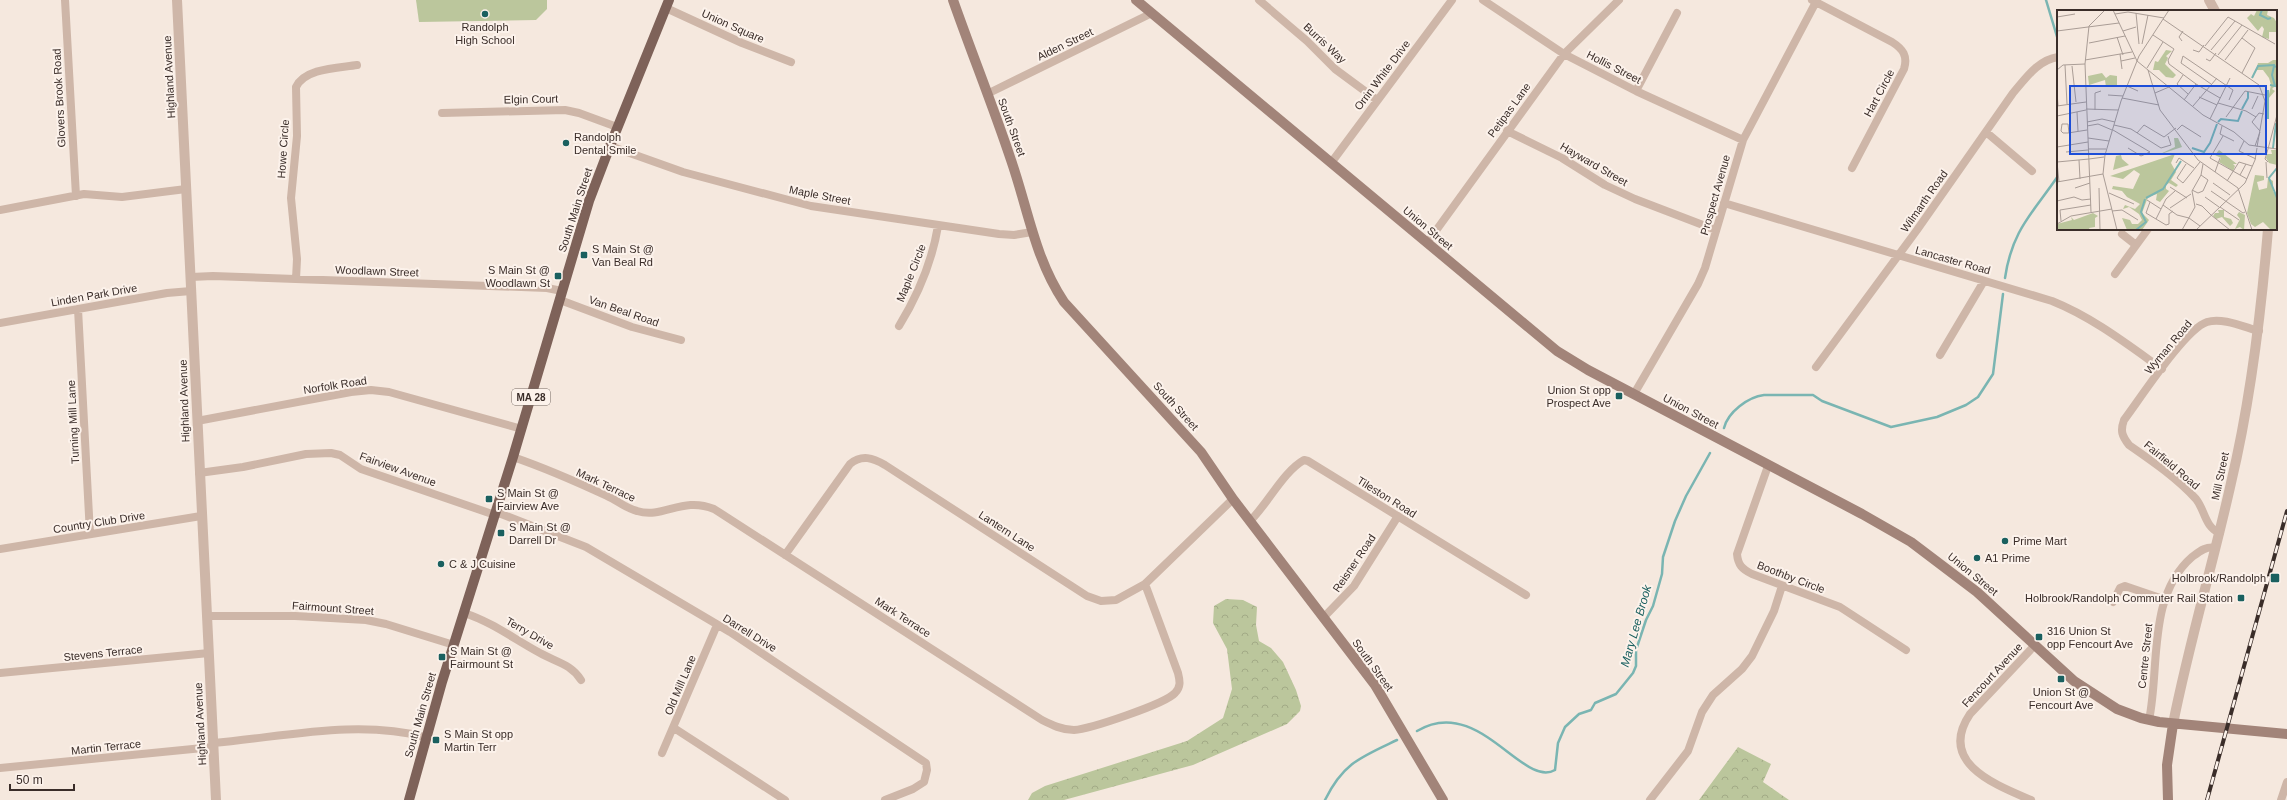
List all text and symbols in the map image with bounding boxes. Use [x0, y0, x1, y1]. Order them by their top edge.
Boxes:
street label: Union Square [700, 7, 766, 45]
marker: Randolph High School [480, 9, 490, 19]
inset map [2057, 10, 2277, 230]
street label: Burris Way [1301, 20, 1349, 66]
place label: Randolph High School [455, 21, 515, 46]
street label: Alden Street [1035, 25, 1095, 63]
street label: Highland Avenue [161, 35, 177, 119]
street label: Orrin White Drive [1352, 38, 1412, 112]
street label: Glovers Brook Road [50, 48, 68, 148]
street label: Hollis Street [1585, 48, 1643, 86]
street label: Hart Circle [1862, 67, 1896, 119]
street label: Petipas Lane [1485, 80, 1533, 140]
street label: Elgin Court [504, 93, 558, 105]
street label: South Street [996, 96, 1028, 158]
street label: Howe Circle [275, 119, 291, 179]
place label: Randolph Dental Smile [574, 131, 636, 156]
marker: Randolph Dental Smile [561, 138, 571, 148]
street label: Hayward Street [1558, 140, 1630, 188]
street label: Prospect Avenue [1698, 153, 1732, 237]
street label: South Main Street [556, 166, 594, 254]
street label: Wilmarth Road [1898, 168, 1950, 234]
street label: Maple Street [788, 183, 852, 207]
street label: Union Street [1401, 204, 1455, 252]
street label: Maple Circle [894, 242, 928, 304]
place label: S Main St @ Van Beal Rd [592, 243, 654, 268]
street label: Lancaster Road [1914, 244, 1992, 276]
marker: S Main St @ Van Beal Rd [579, 250, 589, 260]
street label: Woodlawn Street [335, 264, 419, 278]
place label: S Main St @ Woodlawn St [485, 264, 550, 289]
marker: S Main St @ Woodlawn St [553, 271, 563, 281]
street label: Linden Park Drive [50, 281, 138, 309]
street label: Van Beal Road [587, 293, 661, 329]
street label: Wyman Road [2142, 318, 2194, 376]
street label: Highland Avenue [177, 359, 191, 443]
street label: Norfolk Road [302, 374, 368, 396]
street label: South Street [1151, 379, 1201, 433]
street label: Turning Mill Lane [65, 380, 81, 464]
place label: Union St opp Prospect Ave [1546, 384, 1611, 409]
road number: MA 28 [512, 389, 550, 405]
marker: Union St opp Prospect Ave [1614, 391, 1624, 401]
street label: Union Street [1661, 391, 1721, 431]
street label: Fairfield Road [2142, 438, 2202, 492]
street label: Fairview Avenue [358, 450, 438, 488]
street label: Mill Street [2209, 451, 2231, 501]
street label: Mark Terrace [574, 466, 638, 504]
street label: Tileston Road [1355, 474, 1419, 520]
place label: S Main St @ Fairview Ave [497, 487, 559, 512]
marker: S Main St @ Fairview Ave [484, 494, 494, 504]
street label: Lantern Lane [977, 508, 1037, 554]
street label: Country Club Drive [52, 509, 146, 535]
place label: S Main St @ Darrell Dr [509, 521, 571, 546]
marker: S Main St @ Darrell Dr [496, 528, 506, 538]
street label: Reisner Road [1330, 532, 1378, 594]
place label: Prime Mart [2013, 535, 2067, 547]
marker: Prime Mart [2000, 536, 2010, 546]
street label: Union Street [1945, 550, 2001, 598]
place label: A1 Prime [1985, 552, 2030, 564]
marker: A1 Prime [1972, 553, 1982, 563]
place label: C & J Cuisine [449, 558, 516, 570]
marker: C & J Cuisine [436, 559, 446, 569]
street label: Boothby Circle [1755, 559, 1827, 595]
place label: Holbrook/Randolph [2172, 572, 2266, 584]
marker: Holbrook/Randolph [2269, 572, 2281, 584]
water label: Mary Lee Brook [1618, 582, 1655, 669]
place label: Holbrook/Randolph Commuter Rail Station [2025, 592, 2233, 604]
marker: Holbrook/Randolph Commuter Rail Station [2236, 593, 2246, 603]
street label: Mark Terrace [873, 595, 933, 639]
street label: Fairmount Street [292, 599, 374, 617]
street label: Darrell Drive [721, 612, 779, 654]
street label: Terry Drive [504, 615, 556, 651]
street label: Centre Street [2136, 623, 2154, 689]
place label: 316 Union St opp Fencourt Ave [2047, 625, 2133, 650]
marker: 316 Union St opp Fencourt Ave [2034, 632, 2044, 642]
street label: South Street [1350, 637, 1396, 693]
street label: Fencourt Avenue [1959, 641, 2025, 709]
street label: Stevens Terrace [63, 643, 143, 663]
place label: S Main St @ Fairmount St [450, 645, 513, 670]
marker: S Main St @ Fairmount St [437, 652, 447, 662]
street label: Old Mill Lane [662, 653, 698, 717]
street label: South Main Street [402, 671, 438, 759]
marker: Union St @ Fencourt Ave [2056, 674, 2066, 684]
street label: Highland Avenue [192, 682, 208, 766]
place label: Union St @ Fencourt Ave [2029, 686, 2093, 711]
place label: S Main St opp Martin Terr [444, 728, 513, 753]
marker: S Main St opp Martin Terr [431, 735, 441, 745]
street label: Martin Terrace [71, 737, 141, 757]
scale bar [10, 766, 74, 792]
text: 50 m [16, 773, 43, 787]

